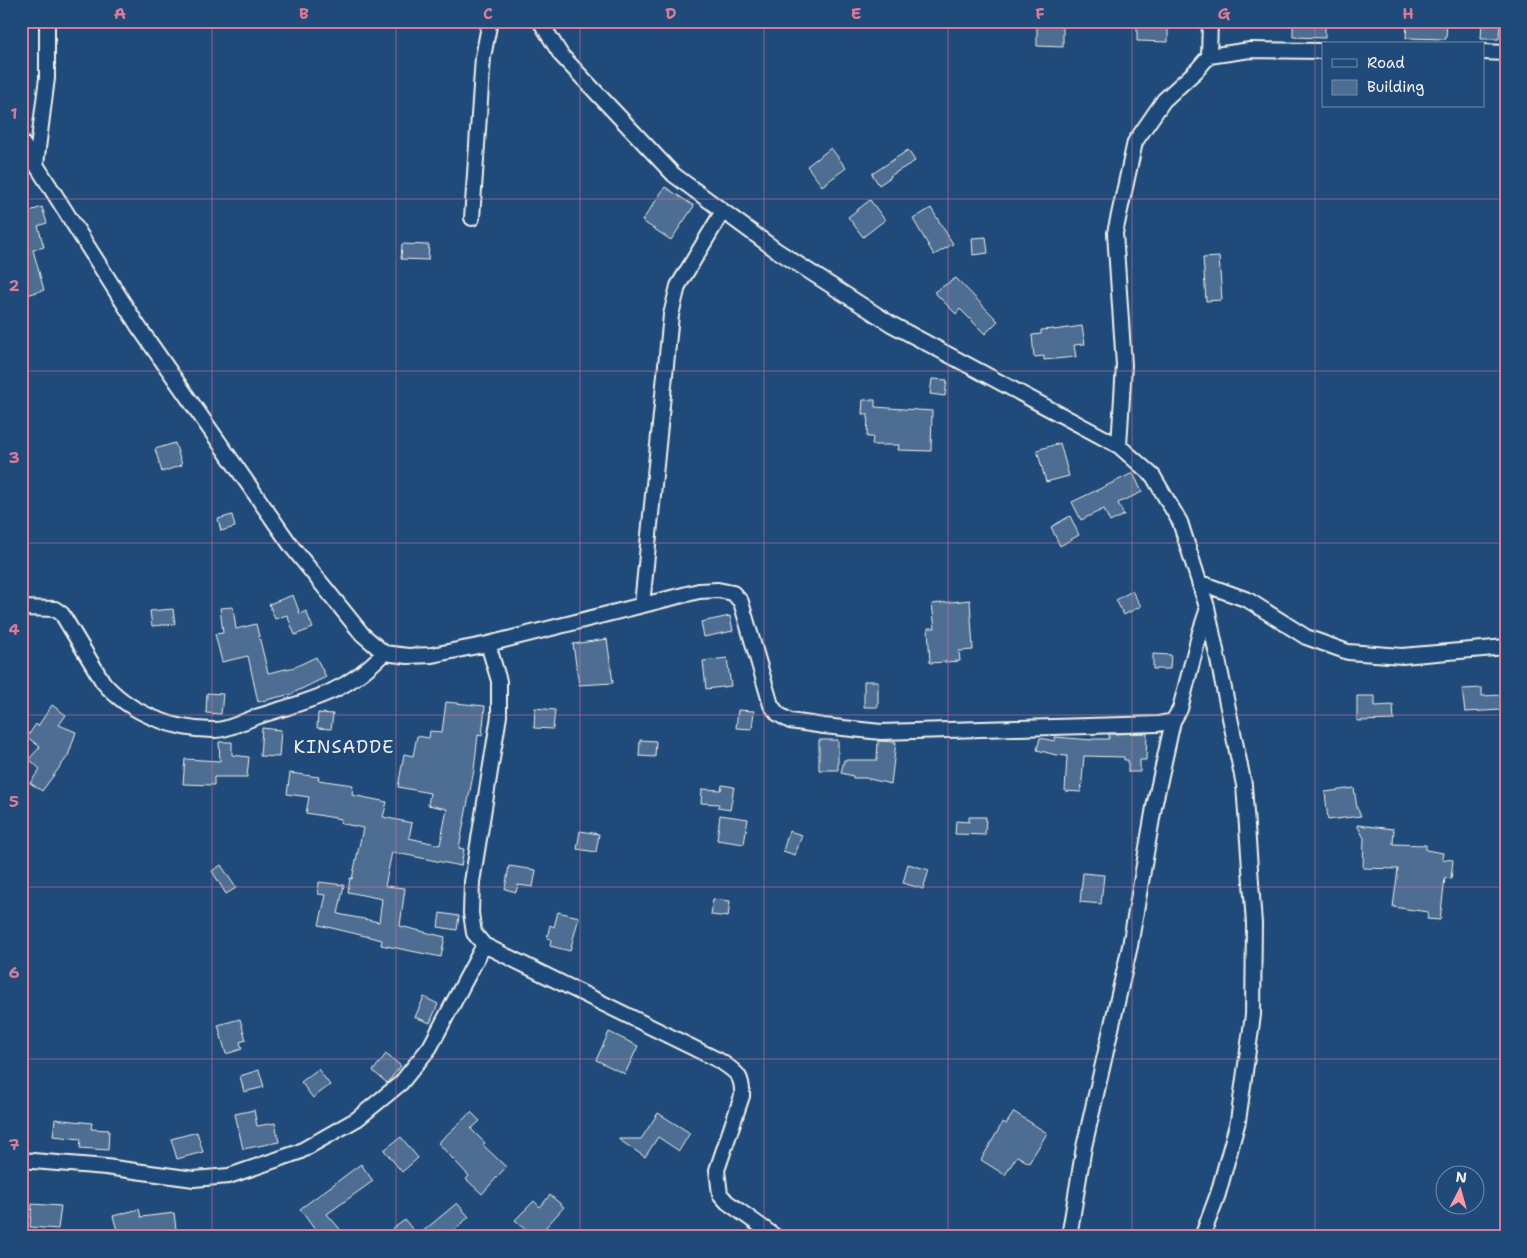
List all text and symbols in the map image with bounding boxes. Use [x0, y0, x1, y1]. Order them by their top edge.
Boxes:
text: A [114, 3, 126, 24]
text: B [299, 3, 309, 24]
text: C [483, 3, 493, 24]
text: D [665, 3, 677, 24]
text: E [851, 3, 861, 24]
text: F [1035, 3, 1045, 24]
text: G [1218, 3, 1231, 24]
text: H [1402, 3, 1414, 24]
legend [1322, 42, 1484, 108]
text: Road [1367, 53, 1405, 73]
text: Building [1367, 77, 1424, 97]
text: 1 [10, 103, 18, 124]
text: 2 [8, 275, 20, 296]
text: 3 [8, 447, 20, 468]
text: 4 [8, 619, 20, 640]
district label: KINSADDE [293, 735, 395, 759]
text: 5 [9, 791, 19, 812]
text: 6 [8, 962, 20, 983]
text: 7 [8, 1134, 20, 1155]
north arrow [1434, 1166, 1484, 1216]
text: N [1455, 1168, 1468, 1187]

